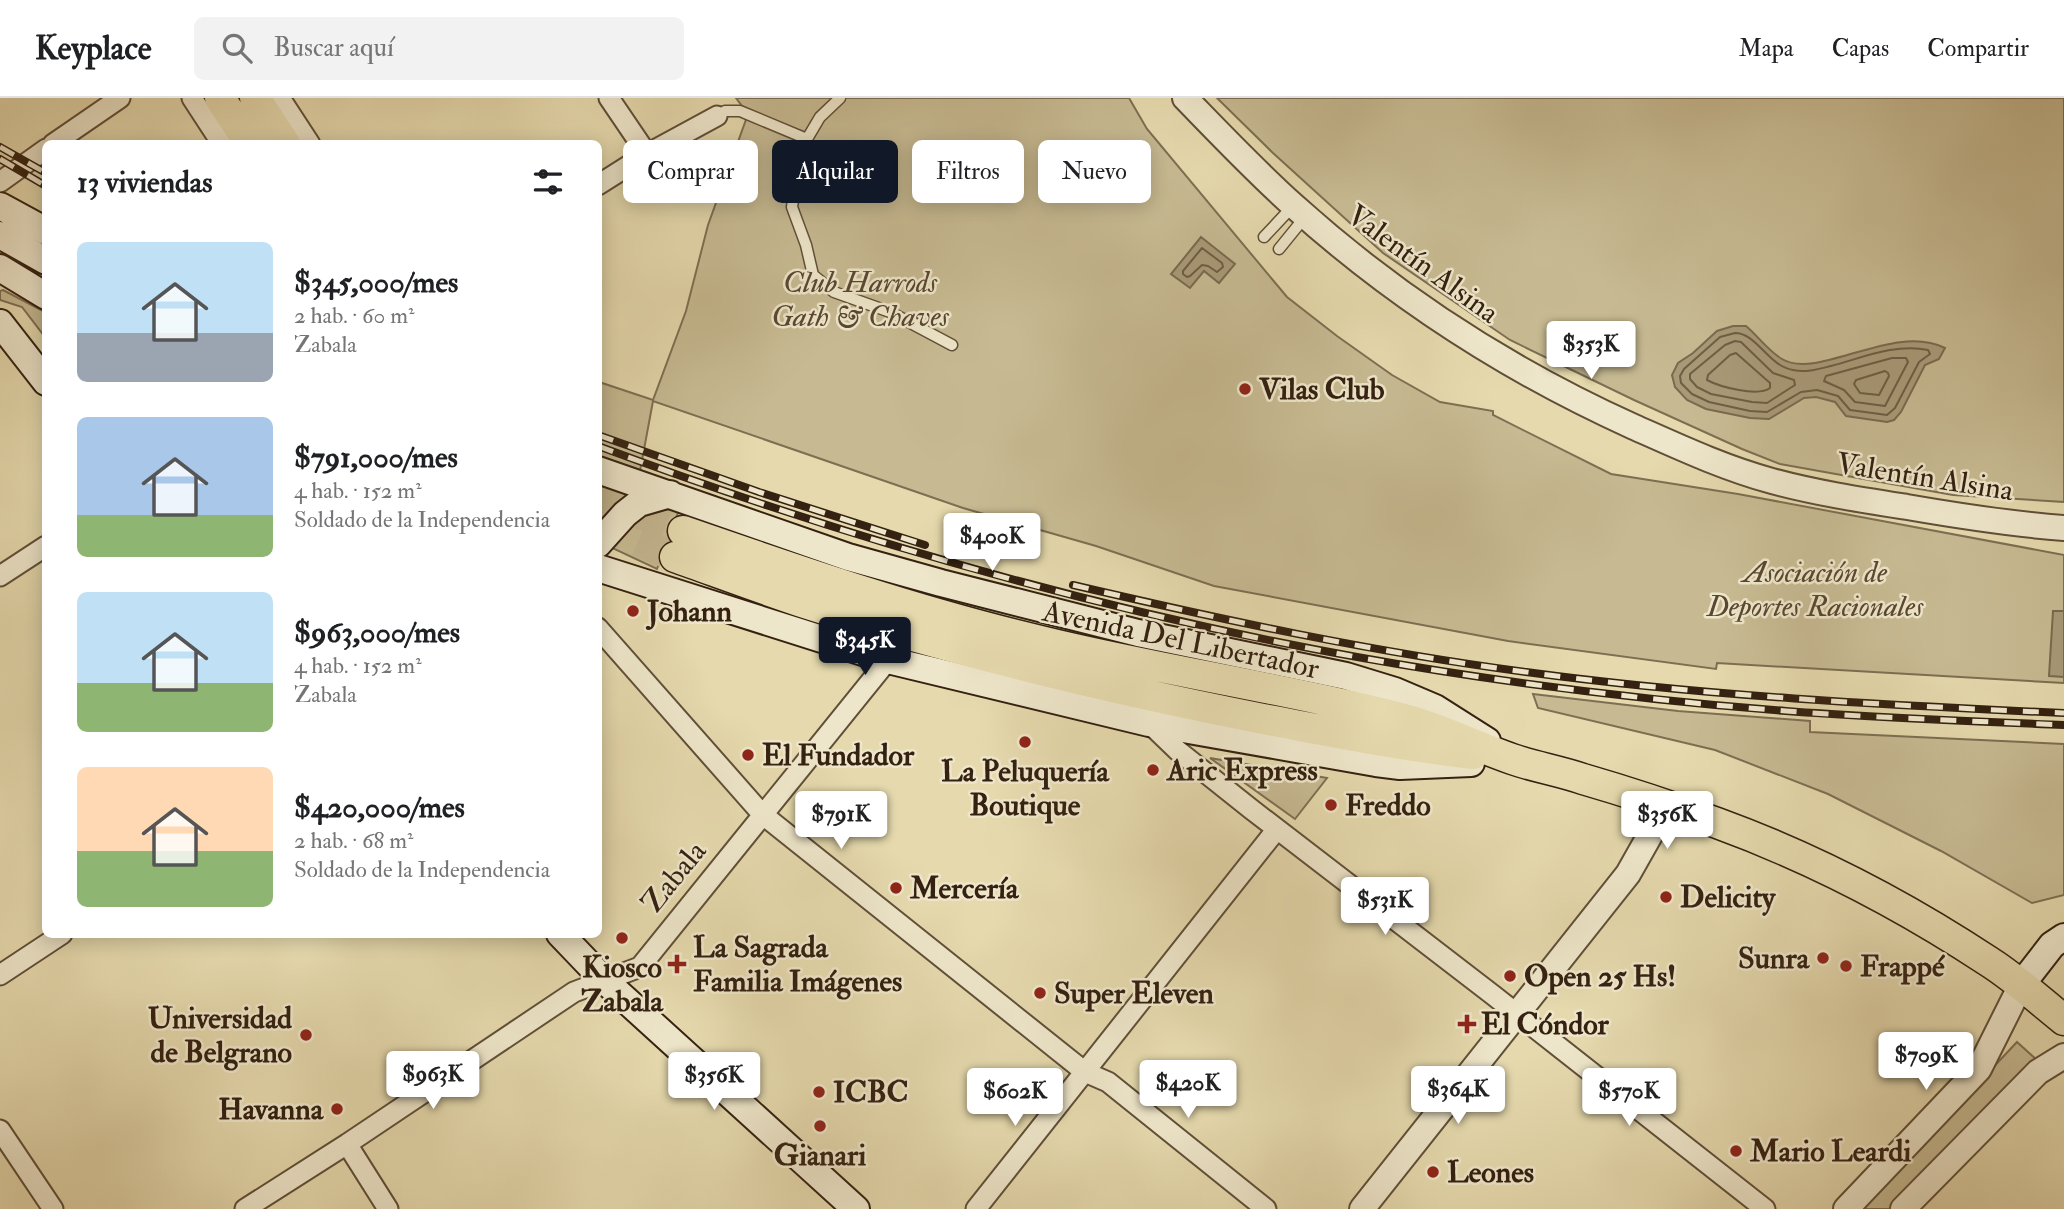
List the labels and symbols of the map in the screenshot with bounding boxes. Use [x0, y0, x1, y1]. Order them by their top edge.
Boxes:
street label: Valentín Alsina [1340, 196, 1507, 332]
park label: Club Harrods Gath & Chaves [771, 264, 949, 335]
pin: $353K [1542, 322, 1640, 381]
place label: Vilas Club [1258, 371, 1385, 408]
marker: Vilas Club [1237, 381, 1253, 397]
street label: Valentín Alsina [1834, 445, 2017, 509]
pin: $400K [943, 514, 1041, 573]
park label: Asociación de Deportes Racionales [1706, 554, 1924, 625]
street label: Avenida Del Libertador [1038, 592, 1323, 687]
place label: Johann [645, 593, 732, 630]
marker: Johann [625, 603, 641, 619]
pin: $345K [816, 618, 914, 677]
marker: La Peluquería Boutique [1017, 734, 1033, 750]
place label: El Fundador [762, 737, 915, 774]
marker: El Fundador [740, 747, 756, 763]
place label: Aric Express [1165, 752, 1318, 789]
place label: La Peluquería Boutique [941, 753, 1111, 824]
marker: Aric Express [1145, 762, 1161, 778]
place label: Freddo [1345, 787, 1431, 824]
pin: $791K [792, 792, 890, 851]
pin: $356K [1618, 792, 1716, 851]
marker: Freddo [1323, 797, 1339, 813]
street label: Zabala [634, 833, 715, 920]
place label: Mercería [909, 870, 1020, 907]
pin: $531K [1336, 878, 1434, 937]
place label: Delicity [1680, 879, 1777, 916]
marker: Mercería [888, 880, 904, 896]
marker: Delicity [1658, 889, 1674, 905]
place label: La Sagrada Familia Imágenes [693, 929, 902, 1000]
marker: Kiosco Zabala [614, 930, 630, 946]
place label: Sunra [1738, 940, 1811, 977]
place label: Frappé [1860, 948, 1946, 985]
place label: Kiosco Zabala [581, 949, 665, 1020]
marker: Sunra [1815, 950, 1831, 966]
marker: La Sagrada Familia Imágenes [667, 954, 687, 974]
place label: Open 25 Hs! [1524, 958, 1676, 995]
marker: Frappé [1838, 958, 1854, 974]
marker: Open 25 Hs! [1502, 968, 1518, 984]
place label: Super Eleven [1054, 975, 1214, 1012]
marker: Super Eleven [1032, 985, 1048, 1001]
place label: Universidad de Belgrano [148, 1000, 292, 1071]
place label: El Cóndor [1481, 1006, 1610, 1043]
marker: El Cóndor [1459, 1016, 1475, 1032]
marker: Universidad de Belgrano [298, 1027, 314, 1043]
pin: $709K [1877, 1032, 1975, 1092]
pin: $963K [384, 1052, 482, 1111]
pin: $356K [665, 1052, 763, 1112]
pin: $420K [1139, 1060, 1237, 1120]
pin: $364K [1409, 1066, 1507, 1126]
pin: $602K [966, 1068, 1064, 1128]
pin: $570K [1580, 1068, 1678, 1128]
place label: ICBC [833, 1074, 909, 1111]
marker: ICBC [811, 1084, 827, 1100]
place label: Havanna [218, 1091, 325, 1128]
marker: Havanna [329, 1101, 345, 1117]
marker: Gianari [812, 1118, 828, 1134]
place label: Mario Leardi [1749, 1133, 1911, 1170]
place label: Gianari [774, 1137, 866, 1174]
marker: Mario Leardi [1728, 1143, 1744, 1159]
place label: Leones [1447, 1154, 1534, 1191]
marker: Leones [1425, 1164, 1441, 1180]

